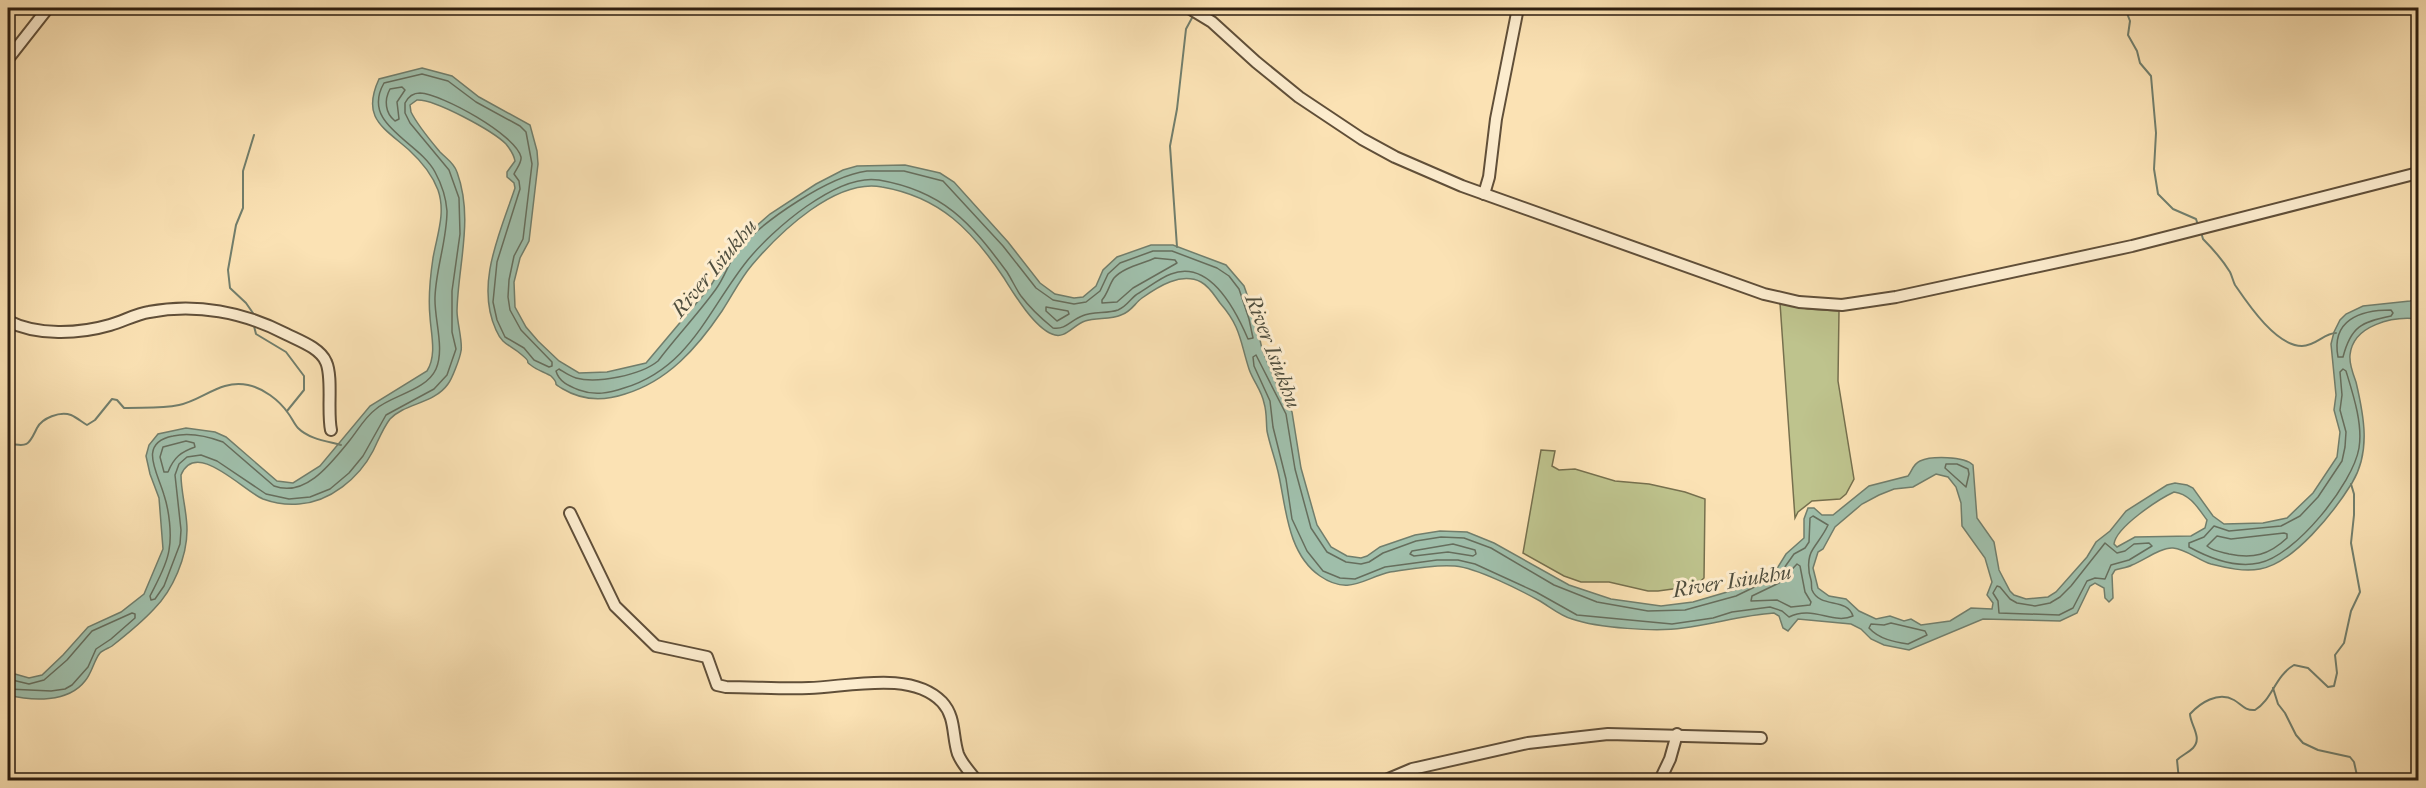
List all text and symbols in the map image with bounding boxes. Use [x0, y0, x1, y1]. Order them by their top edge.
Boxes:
water label: River Isiukhu [665, 214, 762, 323]
water label: River Isiukhu [1240, 289, 1306, 411]
water label: River Isiukhu [1669, 560, 1793, 603]

